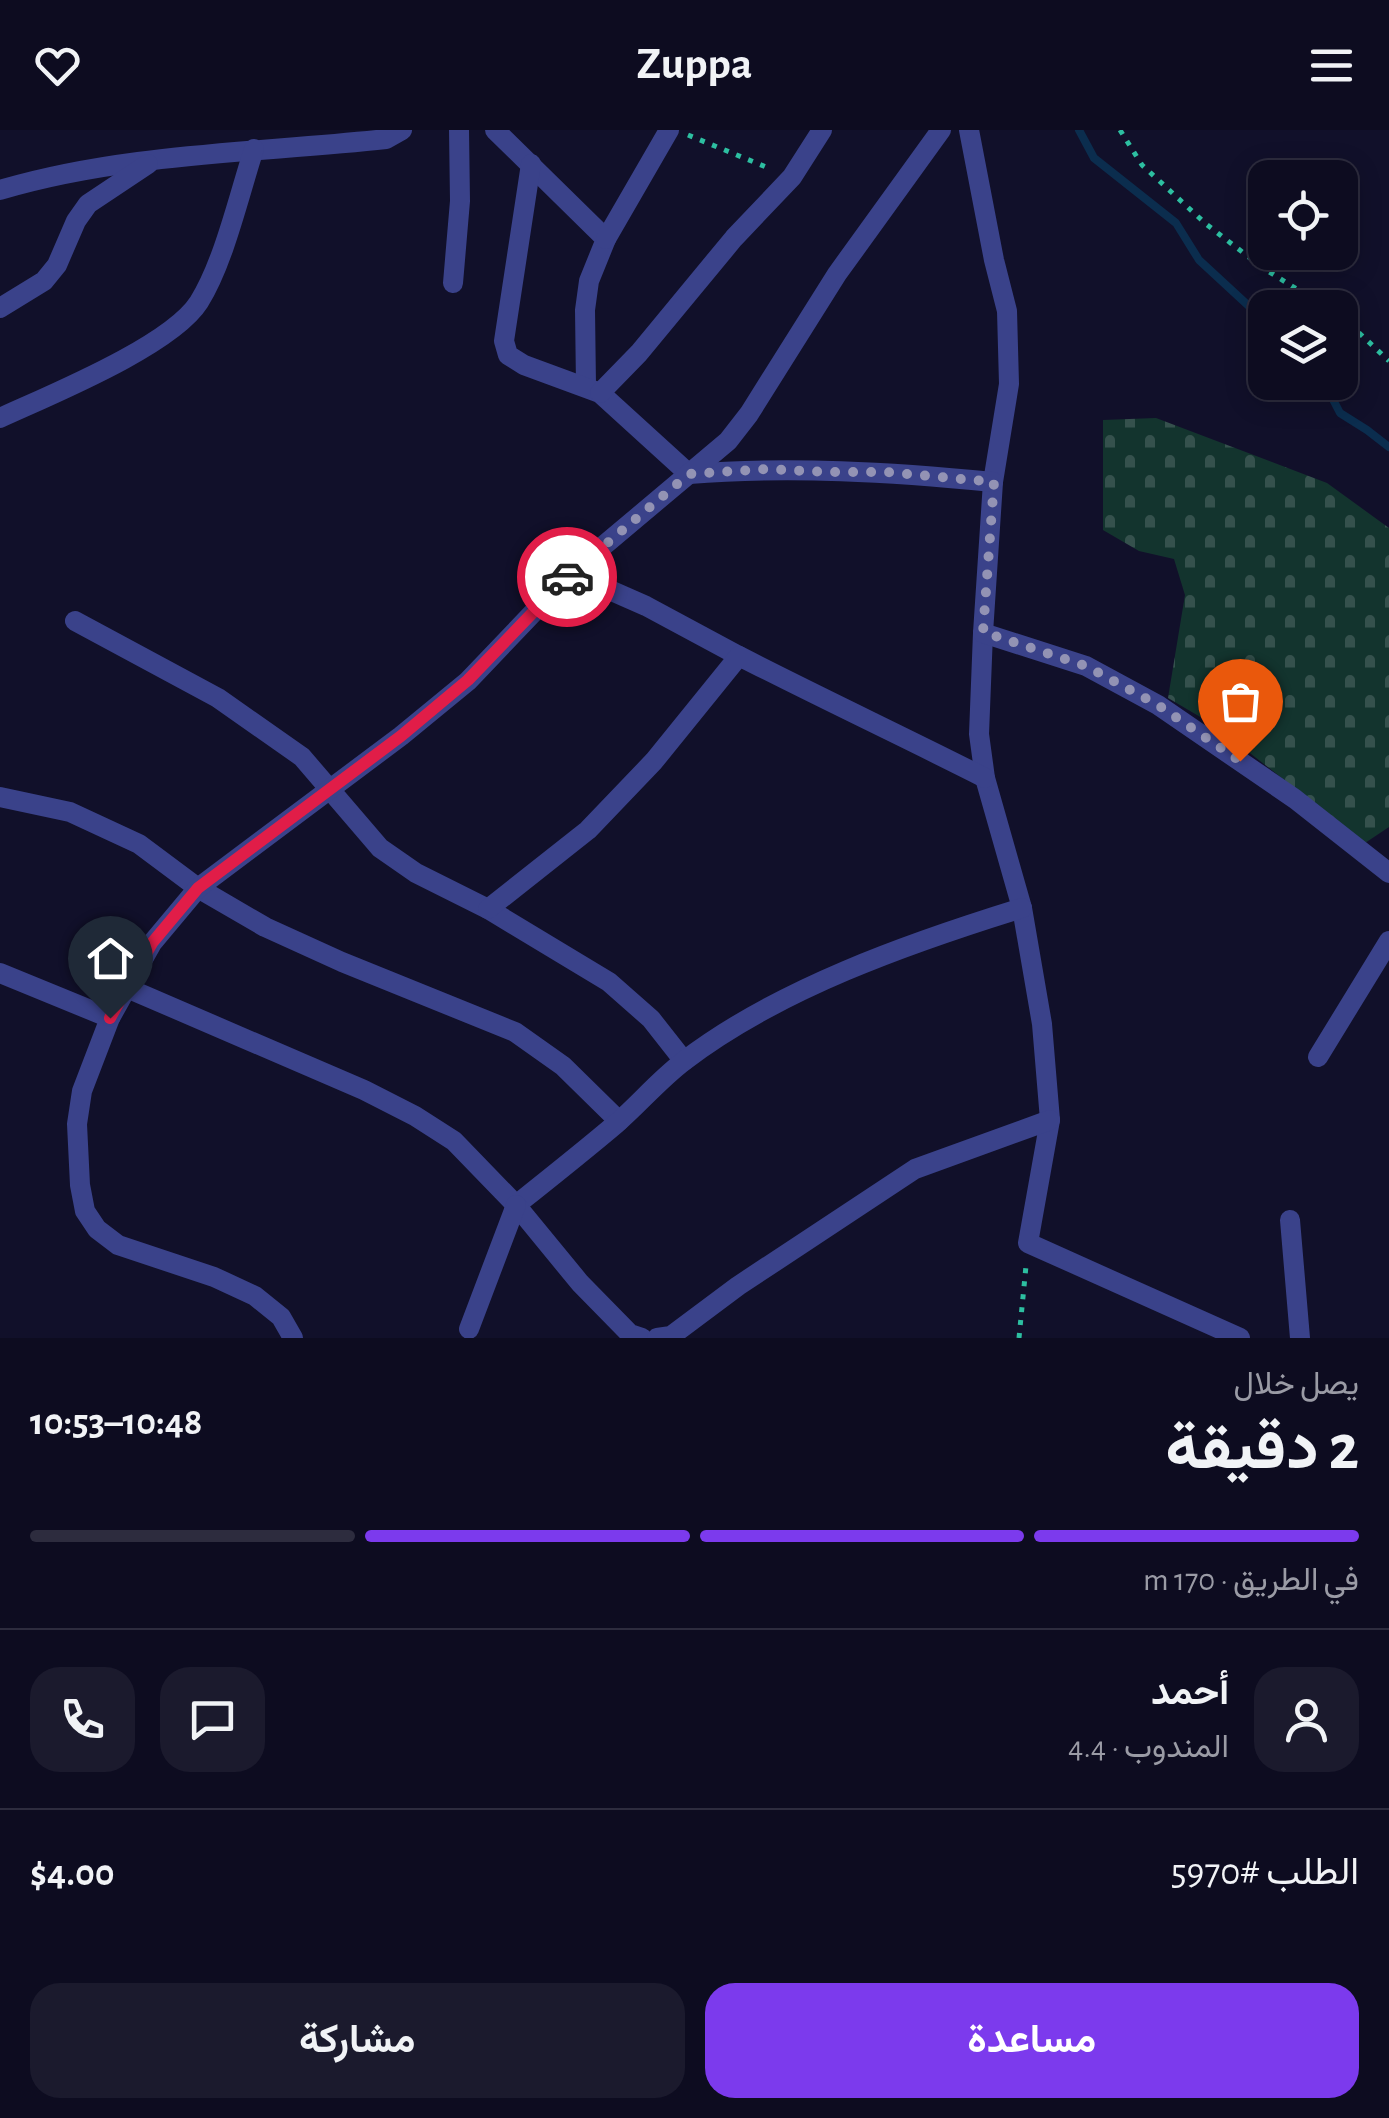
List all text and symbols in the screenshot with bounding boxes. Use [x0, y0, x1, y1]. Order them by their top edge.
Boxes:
icon: heart [30, 38, 85, 93]
icon: menu [1304, 38, 1359, 93]
text: Zuppa [637, 42, 752, 87]
map controls [1248, 160, 1358, 400]
button: locate [1248, 160, 1358, 270]
button: layers [1248, 290, 1358, 400]
courier [517, 527, 617, 627]
icon: car [540, 550, 595, 605]
pin [1198, 659, 1283, 762]
icon: bag [1213, 674, 1268, 729]
pin [68, 916, 153, 1019]
icon: home [83, 931, 138, 986]
text: يصل خلال [1234, 1368, 1359, 1400]
text: 10:48–10:53 [30, 1404, 203, 1442]
text: 2 دقيقة [1165, 1416, 1359, 1481]
text: في الطريق · 170 m [1143, 1564, 1359, 1596]
button: phone [30, 1667, 135, 1772]
button: chat [160, 1667, 265, 1772]
button: person [1254, 1667, 1359, 1772]
text: أحمد [1151, 1674, 1229, 1712]
text: المندوب · 4.4 [1068, 1731, 1229, 1763]
text: الطلب #5970 [1171, 1854, 1359, 1892]
text: $4.00 [30, 1855, 115, 1893]
button: مشاركة [30, 1983, 685, 2098]
button: مساعدة [705, 1983, 1359, 2098]

